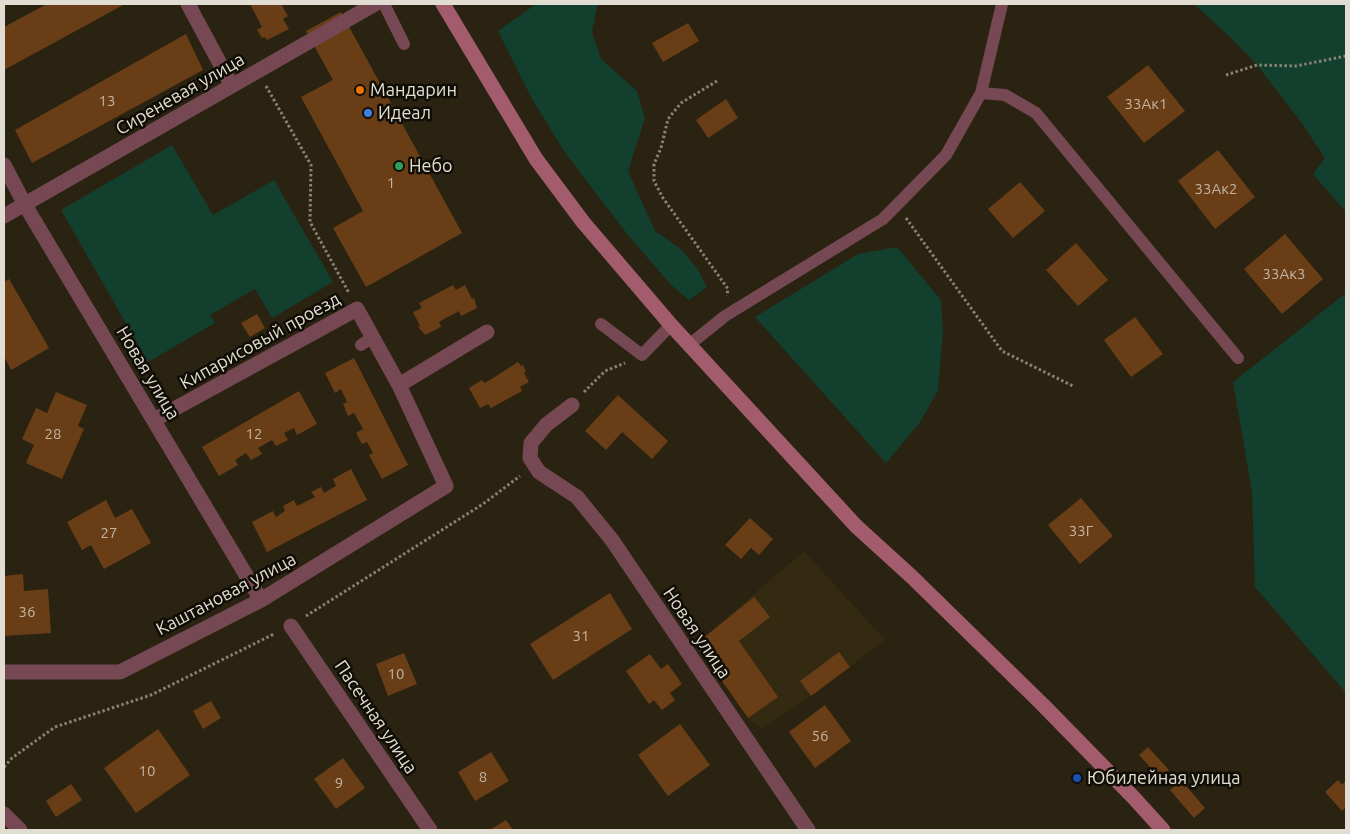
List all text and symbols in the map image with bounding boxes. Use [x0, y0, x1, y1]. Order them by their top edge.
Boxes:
street label: Сиреневая улица [112, 48, 248, 140]
place label: Мандарин [370, 79, 457, 101]
marker: Мандарин [354, 84, 366, 96]
house number: 13 [99, 92, 115, 110]
house number: 33Ак1 [1125, 95, 1167, 113]
place label: Идеал [378, 102, 431, 124]
marker: Идеал [362, 107, 374, 119]
place label: Небо [409, 155, 453, 177]
marker: Небо [393, 160, 405, 172]
house number: 1 [387, 174, 395, 192]
house number: 33Ак2 [1195, 180, 1237, 198]
house number: 33Ак3 [1263, 265, 1305, 283]
street label: Кипарисовый проезд [176, 288, 344, 394]
street label: Новая улица [112, 322, 184, 424]
house number: 28 [45, 425, 61, 443]
house number: 12 [246, 425, 262, 443]
house number: 33Г [1069, 522, 1093, 540]
house number: 27 [101, 524, 117, 542]
street label: Каштановая улица [152, 548, 300, 640]
street label: Новая улица [659, 583, 735, 683]
house number: 36 [19, 603, 35, 621]
house number: 31 [573, 627, 589, 645]
street label: Пасечная улица [330, 656, 422, 778]
house number: 10 [388, 665, 404, 683]
house number: 56 [812, 727, 828, 745]
house number: 10 [139, 762, 155, 780]
place label: Юбилейная улица [1087, 767, 1241, 789]
house number: 8 [479, 768, 487, 786]
marker: Юбилейная улица [1071, 772, 1083, 784]
house number: 9 [335, 774, 343, 792]

